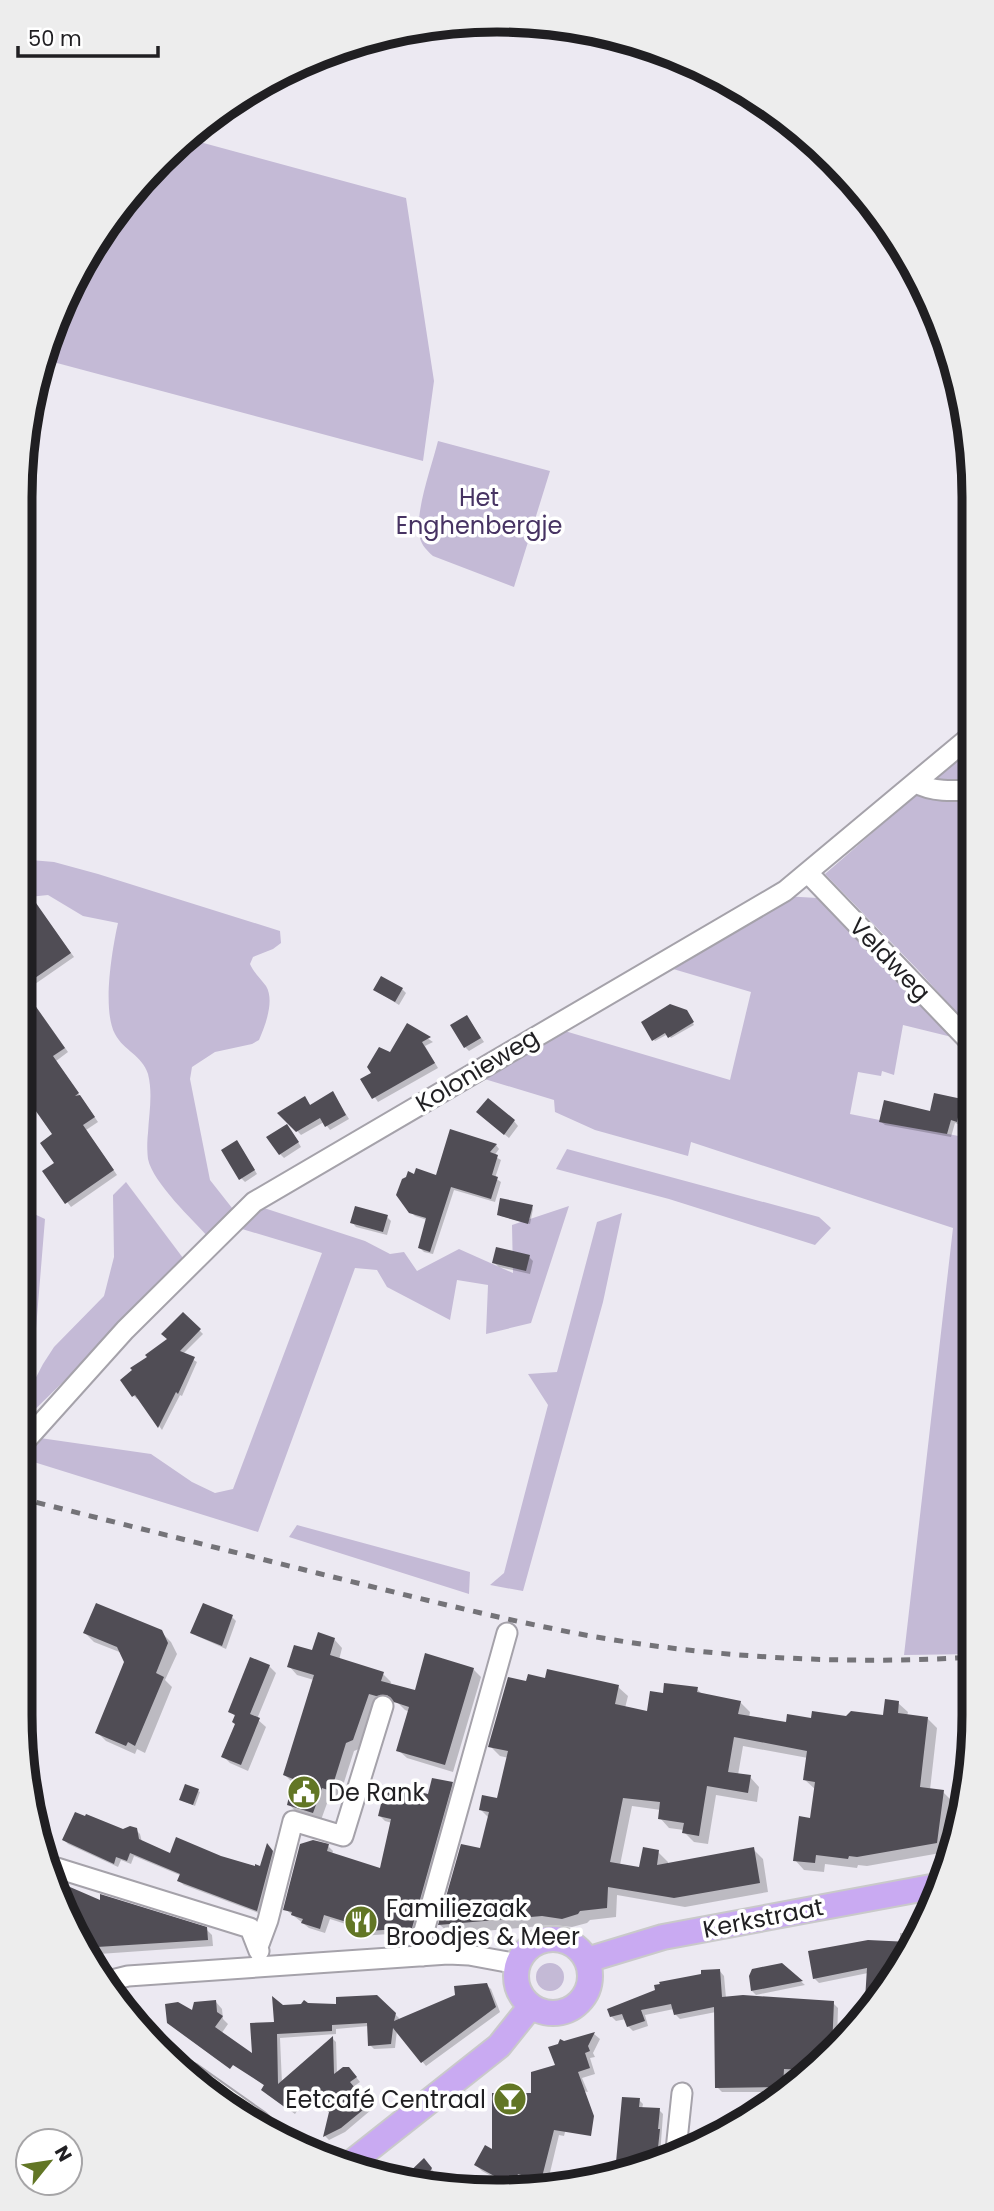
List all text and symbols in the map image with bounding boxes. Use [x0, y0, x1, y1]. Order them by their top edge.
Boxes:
scale bar [18, 14, 158, 58]
text: 50 m [28, 24, 82, 53]
park label: Het Enghenbergje [396, 481, 562, 542]
street label: Veldweg [842, 910, 938, 1008]
street label: Kolonieweg [409, 1020, 545, 1120]
public building icon: De Rank [285, 1773, 323, 1811]
place label: De Rank [328, 1776, 425, 1809]
street label: Kerkstraat [700, 1890, 826, 1946]
place label: Familiezaak Broodjes & Meer [386, 1892, 580, 1953]
restaurant icon: Familiezaak Broodjes & Meer [342, 1903, 380, 1941]
bar icon: Eetcafé Centraal [491, 2080, 529, 2118]
place label: Eetcafé Centraal [285, 2083, 486, 2116]
north arrow [14, 2127, 84, 2197]
text: N [48, 2141, 79, 2167]

